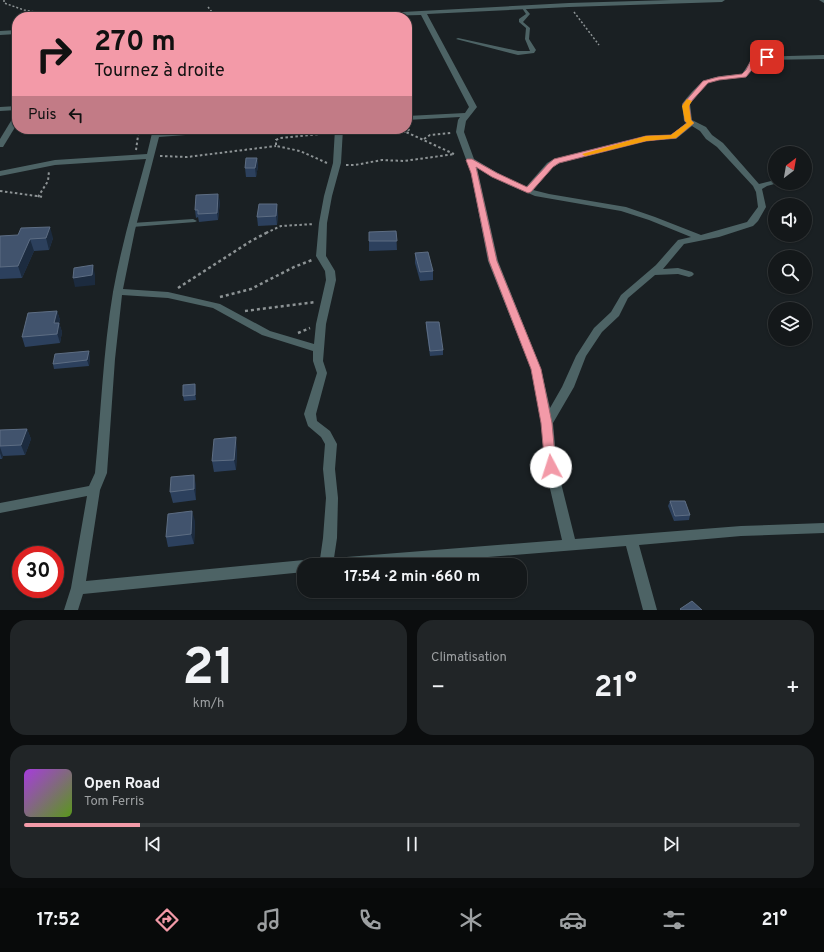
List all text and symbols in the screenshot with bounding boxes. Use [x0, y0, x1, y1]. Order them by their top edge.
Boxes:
text: 270 m [94, 25, 176, 61]
icon: right [28, 28, 80, 80]
pin [750, 40, 784, 74]
icon: arrive [756, 46, 778, 68]
text: Tournez à droite [94, 60, 225, 83]
icon: left [65, 104, 87, 126]
text: Puis [28, 106, 57, 125]
north arrow [768, 146, 812, 190]
map controls [768, 146, 812, 346]
button: sound [768, 198, 812, 242]
button: search [768, 250, 812, 294]
button: layers [768, 302, 812, 346]
position arrow [530, 446, 572, 488]
speed limit sign: 30 [12, 546, 64, 598]
text: 17:54 · 2 min · 660 m [344, 568, 480, 587]
text: 21 [182, 637, 235, 703]
text: Climatisation [431, 650, 507, 666]
text: 21° [594, 670, 637, 707]
text: − [431, 675, 445, 702]
text: + [786, 675, 800, 702]
text: km/h [193, 696, 224, 712]
text: Open Road [84, 775, 160, 794]
text: Tom Ferris [84, 794, 144, 810]
icon: previous [142, 833, 164, 855]
icon: pause [401, 833, 423, 855]
icon: next [660, 833, 682, 855]
icon: directions [153, 906, 181, 934]
icon: music [255, 906, 283, 934]
icon: phone [356, 906, 384, 934]
icon: climate [457, 906, 485, 934]
icon: car [559, 906, 587, 934]
icon: filters [660, 906, 688, 934]
text: 17:52 [37, 909, 80, 932]
text: 21° [762, 909, 787, 932]

